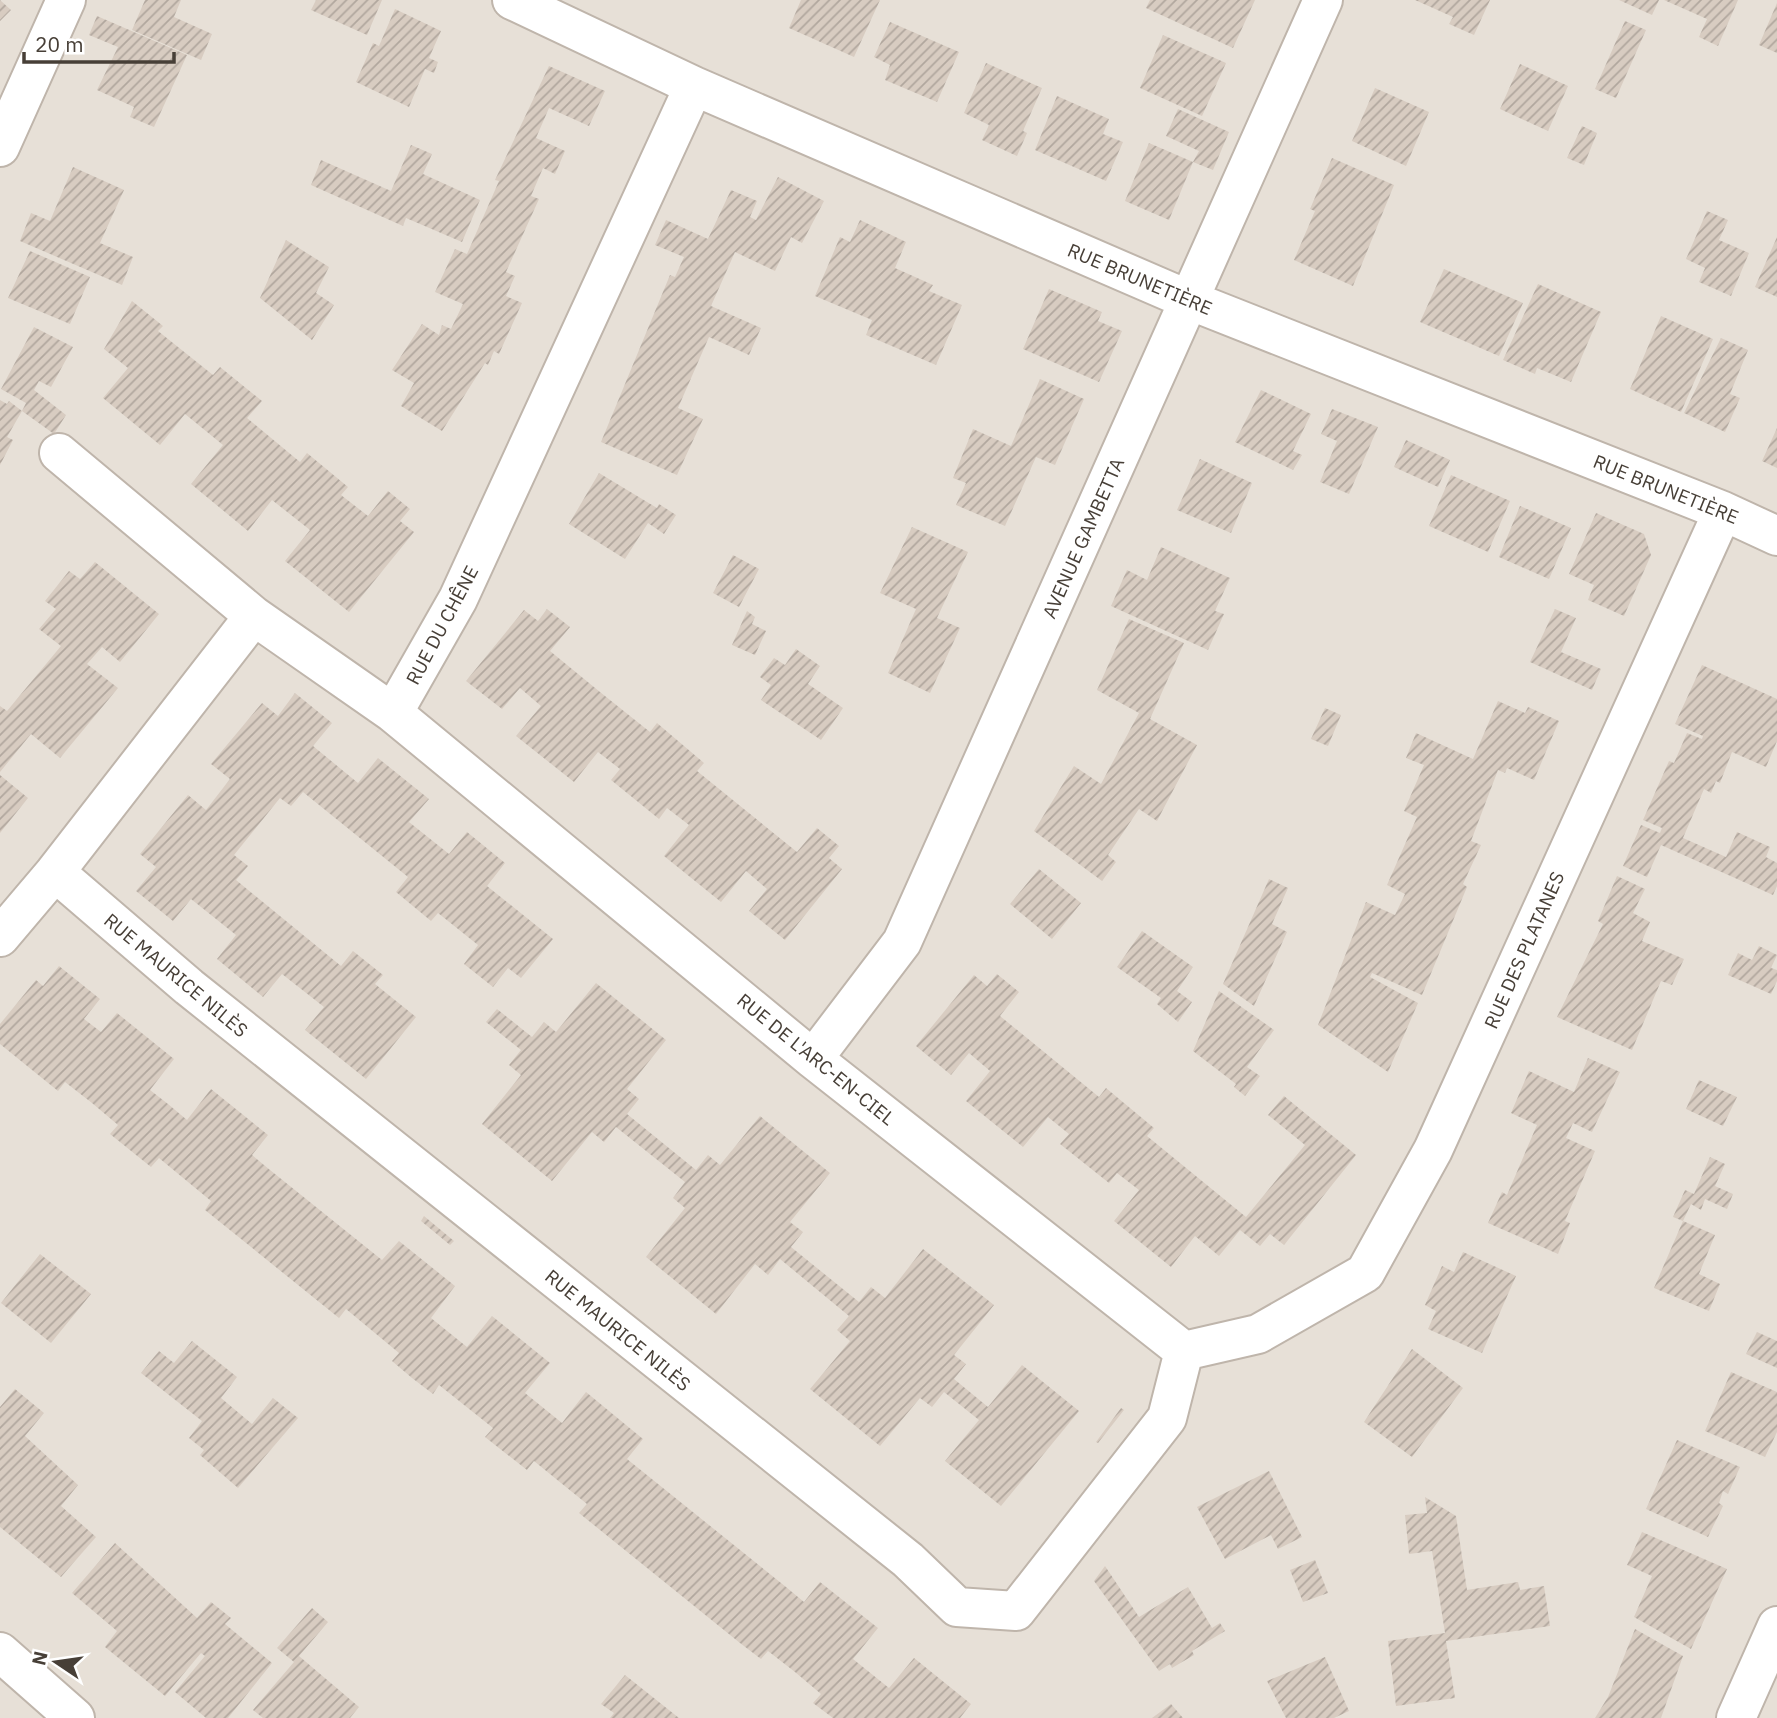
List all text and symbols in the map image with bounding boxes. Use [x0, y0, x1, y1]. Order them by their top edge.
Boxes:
scale bar [24, 21, 175, 65]
text: 20 m [35, 30, 84, 58]
street label: RUE BRUNETIÈRE [1064, 238, 1216, 320]
street label: RUE BRUNETIÈRE [1590, 449, 1742, 529]
street label: AVENUE GAMBETTA [1037, 454, 1129, 622]
street label: RUE DU CHÊNE [401, 561, 483, 689]
street label: RUE DES PLATANES [1479, 868, 1569, 1032]
street label: RUE MAURICE NILÈS [99, 908, 253, 1042]
street label: RUE DE L'ARC-EN-CIEL [732, 988, 900, 1130]
street label: RUE MAURICE NILÈS [540, 1264, 696, 1396]
north arrow [21, 1627, 91, 1697]
text: N [26, 1649, 53, 1668]

